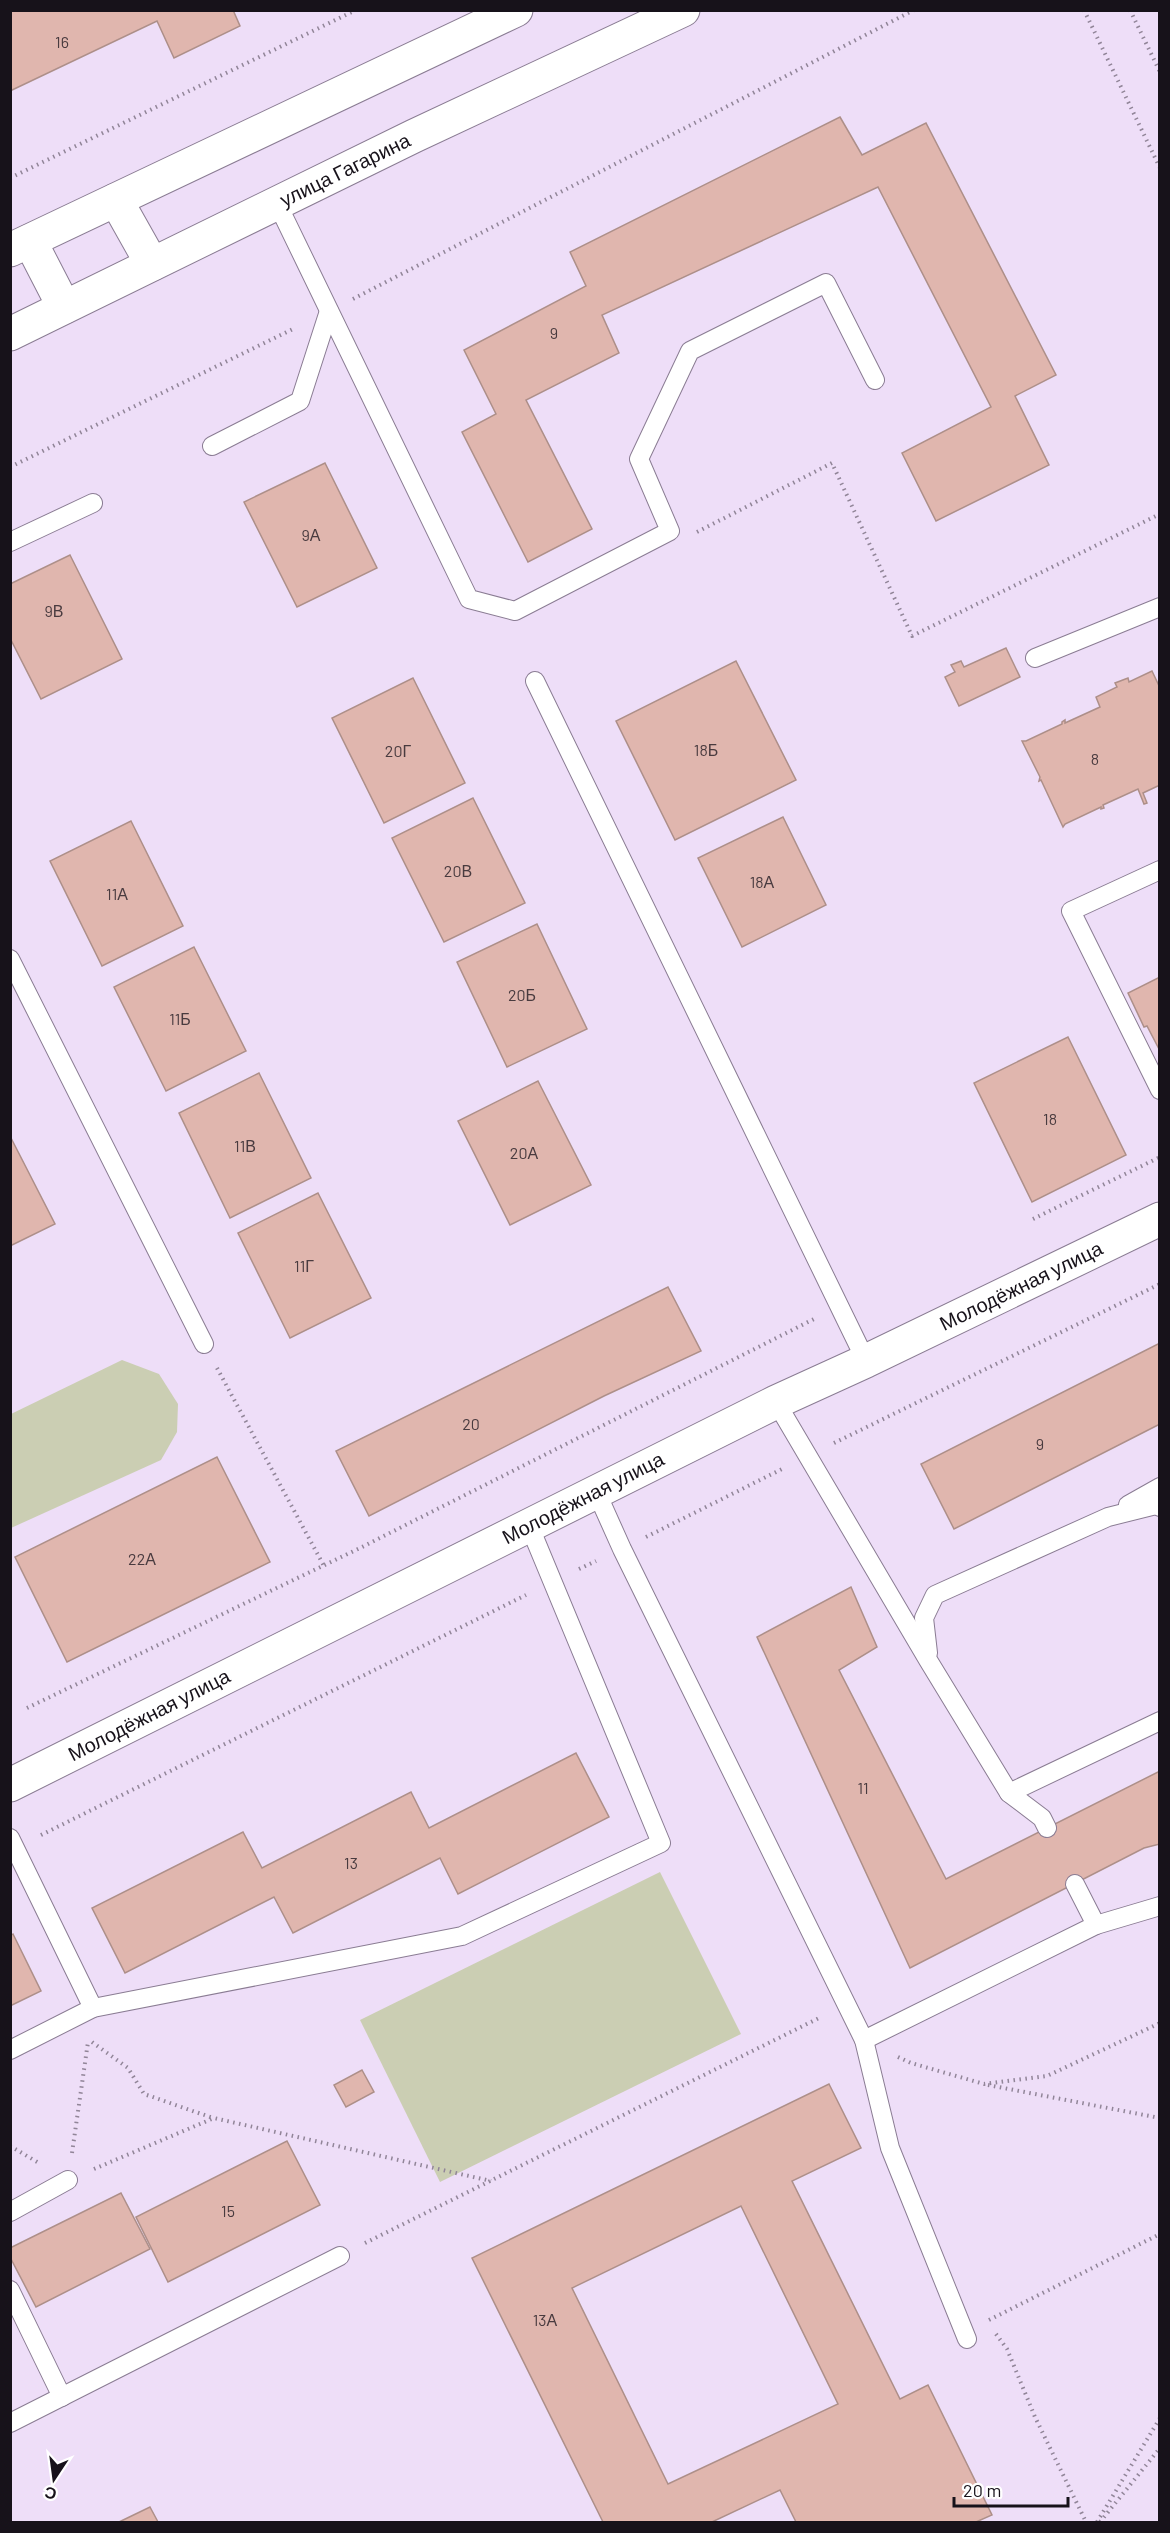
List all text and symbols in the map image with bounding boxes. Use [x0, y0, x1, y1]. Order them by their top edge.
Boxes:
house number: 16 [55, 32, 69, 51]
street label: улица Гагарина [275, 127, 415, 211]
house number: 9 [550, 323, 558, 342]
house number: 9А [301, 525, 321, 544]
house number: 9В [44, 601, 64, 620]
house number: 18Б [694, 740, 718, 759]
house number: 20Г [385, 741, 411, 760]
house number: 8 [1091, 749, 1099, 768]
house number: 20В [444, 861, 472, 880]
house number: 18А [750, 872, 775, 891]
house number: 11А [106, 884, 128, 903]
house number: 20Б [508, 985, 536, 1004]
house number: 11Б [169, 1009, 191, 1028]
house number: 18 [1043, 1109, 1057, 1128]
house number: 11В [234, 1136, 256, 1155]
house number: 20А [510, 1143, 538, 1162]
street label: Молодёжная улица [935, 1235, 1107, 1335]
house number: 11Г [294, 1256, 314, 1275]
house number: 20 [462, 1414, 480, 1433]
house number: 9 [1036, 1434, 1044, 1453]
street label: Молодёжная улица [498, 1446, 668, 1548]
house number: 22А [128, 1549, 156, 1568]
street label: Молодёжная улица [64, 1663, 234, 1765]
house number: 11 [857, 1778, 869, 1797]
house number: 13 [344, 1853, 358, 1872]
house number: 15 [221, 2201, 235, 2220]
house number: 13А [533, 2310, 558, 2329]
north arrow [24, 2449, 84, 2509]
scale bar [954, 2470, 1068, 2508]
text: 20 m [963, 2479, 1001, 2501]
text: С [42, 2483, 58, 2505]

